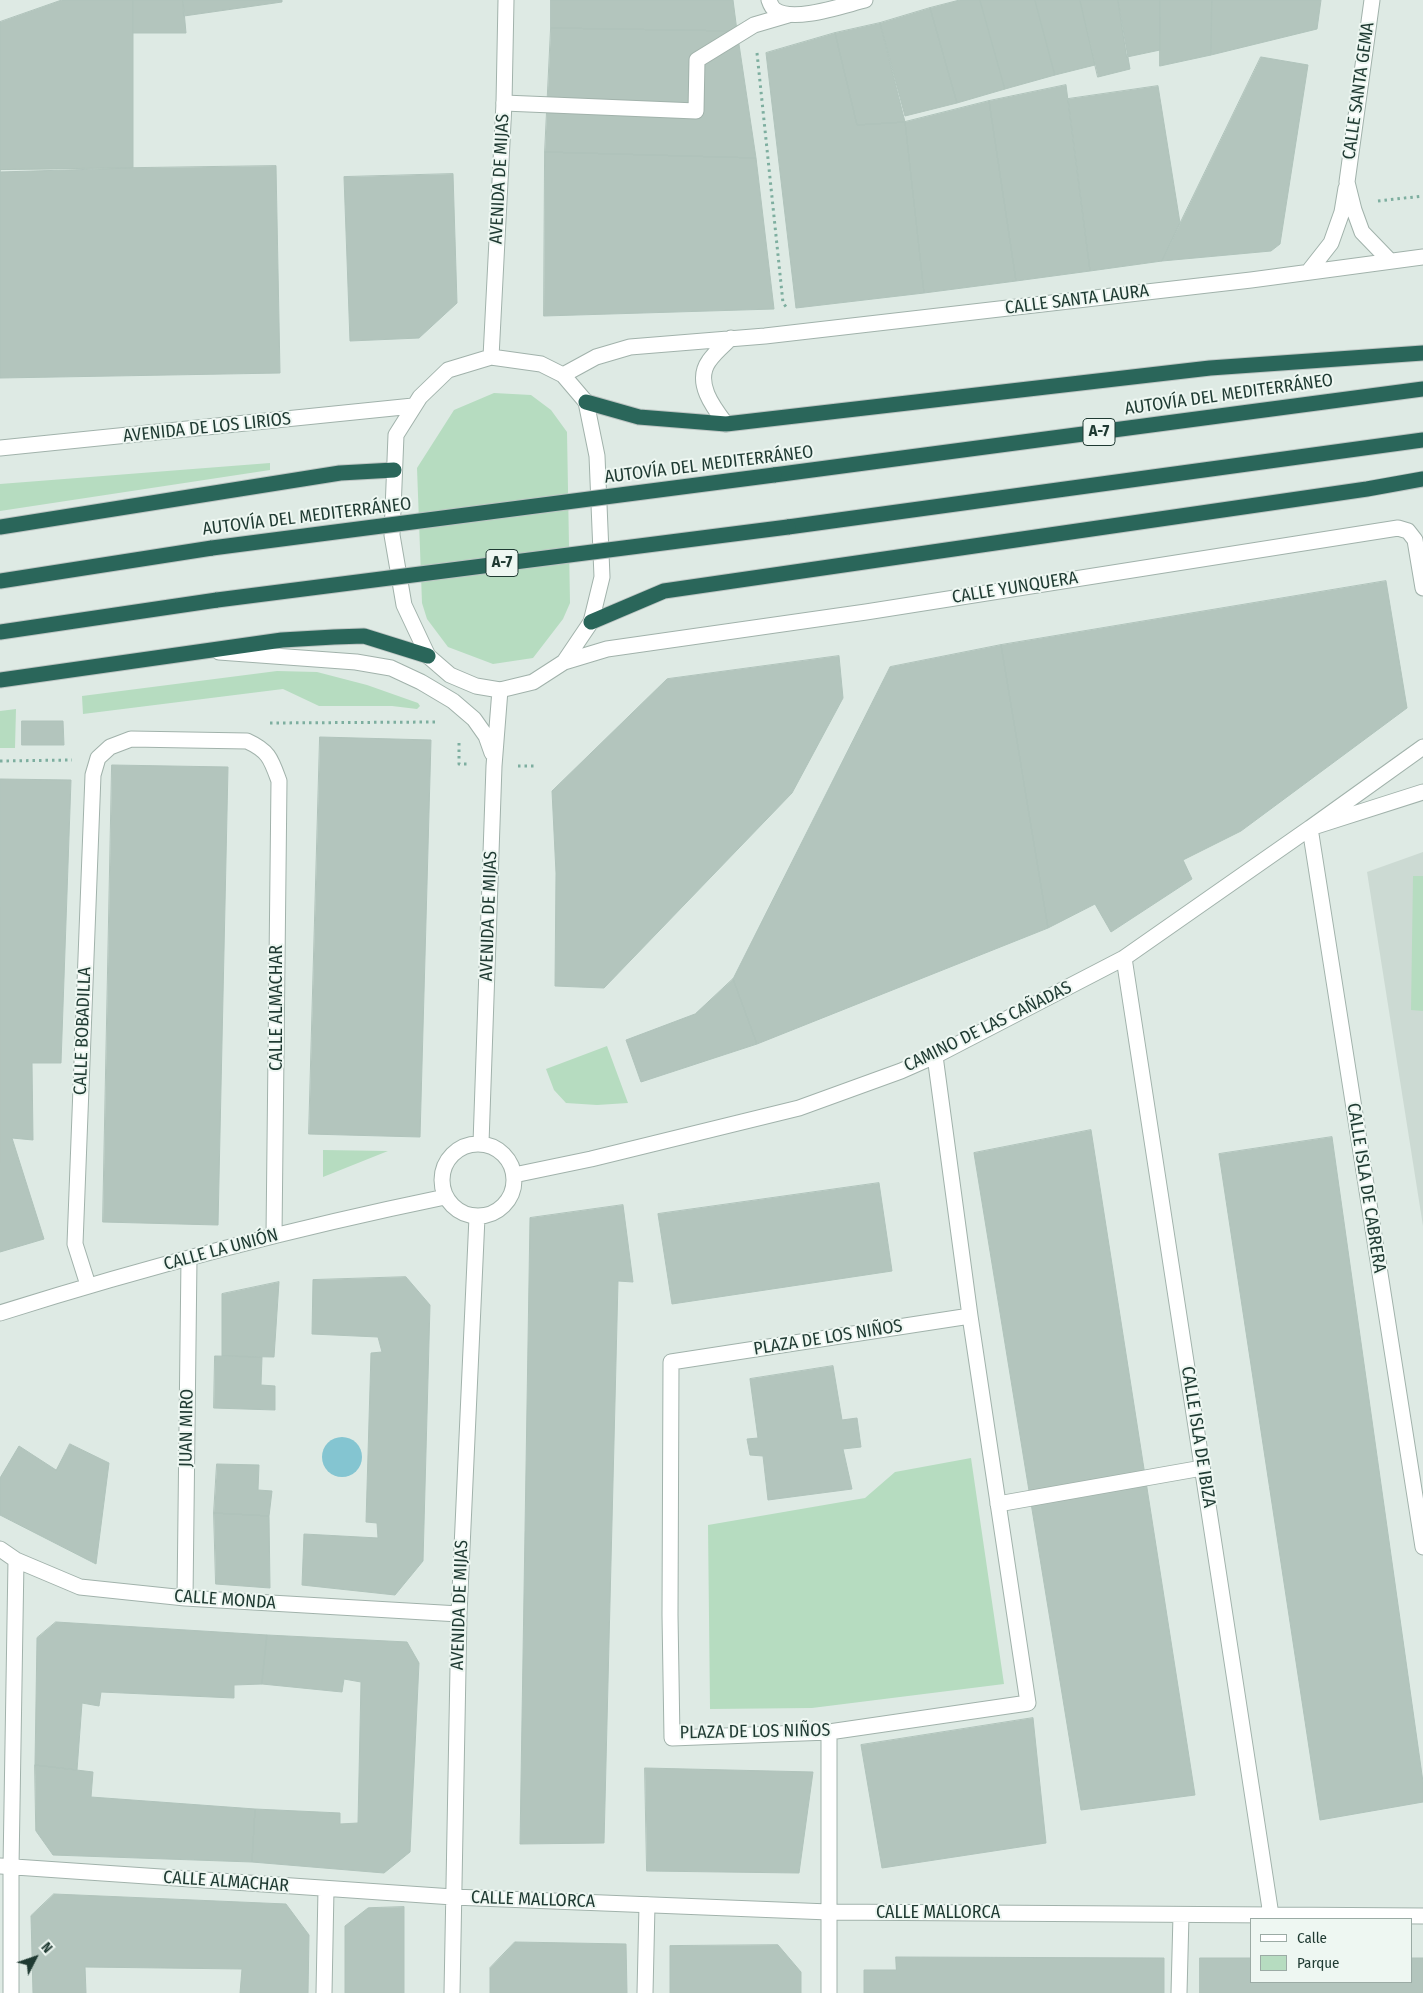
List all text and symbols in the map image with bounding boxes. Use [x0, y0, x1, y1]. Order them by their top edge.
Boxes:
street label: CALLE SANTA GEMA [1339, 21, 1379, 161]
street label: AVENIDA DE MIJAS [486, 113, 514, 245]
street label: CALLE SANTA LAURA [1004, 280, 1150, 320]
street label: AUTOVÍA DEL MEDITERRÁNEO [1123, 370, 1335, 420]
street label: AVENIDA DE LOS LIRIOS [122, 408, 292, 448]
road number: A-7 [1083, 418, 1115, 446]
street label: AUTOVÍA DEL MEDITERRÁNEO [603, 441, 815, 489]
street label: AUTOVÍA DEL MEDITERRÁNEO [201, 493, 413, 541]
road number: A-7 [486, 550, 518, 576]
street label: CALLE YUNQUERA [950, 567, 1080, 609]
street label: AVENIDA DE MIJAS [476, 850, 502, 982]
street label: CALLE ALMACHAR [266, 945, 288, 1071]
street label: CALLE BOBADILLA [70, 967, 96, 1095]
street label: CAMINO DE LAS CAÑADAS [901, 977, 1075, 1077]
street label: CALLE ISLA DE CABRERA [1342, 1102, 1390, 1274]
street label: CALLE LA UNIÓN [162, 1224, 280, 1276]
street label: PLAZA DE LOS NIÑOS [752, 1316, 904, 1360]
street label: CALLE ISLA DE IBIZA [1176, 1365, 1220, 1509]
street label: JUAN MIRO [176, 1389, 198, 1467]
street label: AVENIDA DE MIJAS [447, 1539, 473, 1671]
street label: CALLE MONDA [173, 1586, 277, 1614]
street label: PLAZA DE LOS NIÑOS [680, 1720, 830, 1744]
street label: CALLE ALMACHAR [162, 1867, 290, 1897]
street label: CALLE MALLORCA [471, 1887, 595, 1913]
street label: CALLE MALLORCA [876, 1902, 1000, 1924]
legend [1250, 1918, 1413, 1983]
text: Calle [1297, 1929, 1327, 1947]
north arrow [10, 1933, 60, 1983]
text: N [38, 1939, 56, 1957]
text: Parque [1297, 1954, 1340, 1972]

